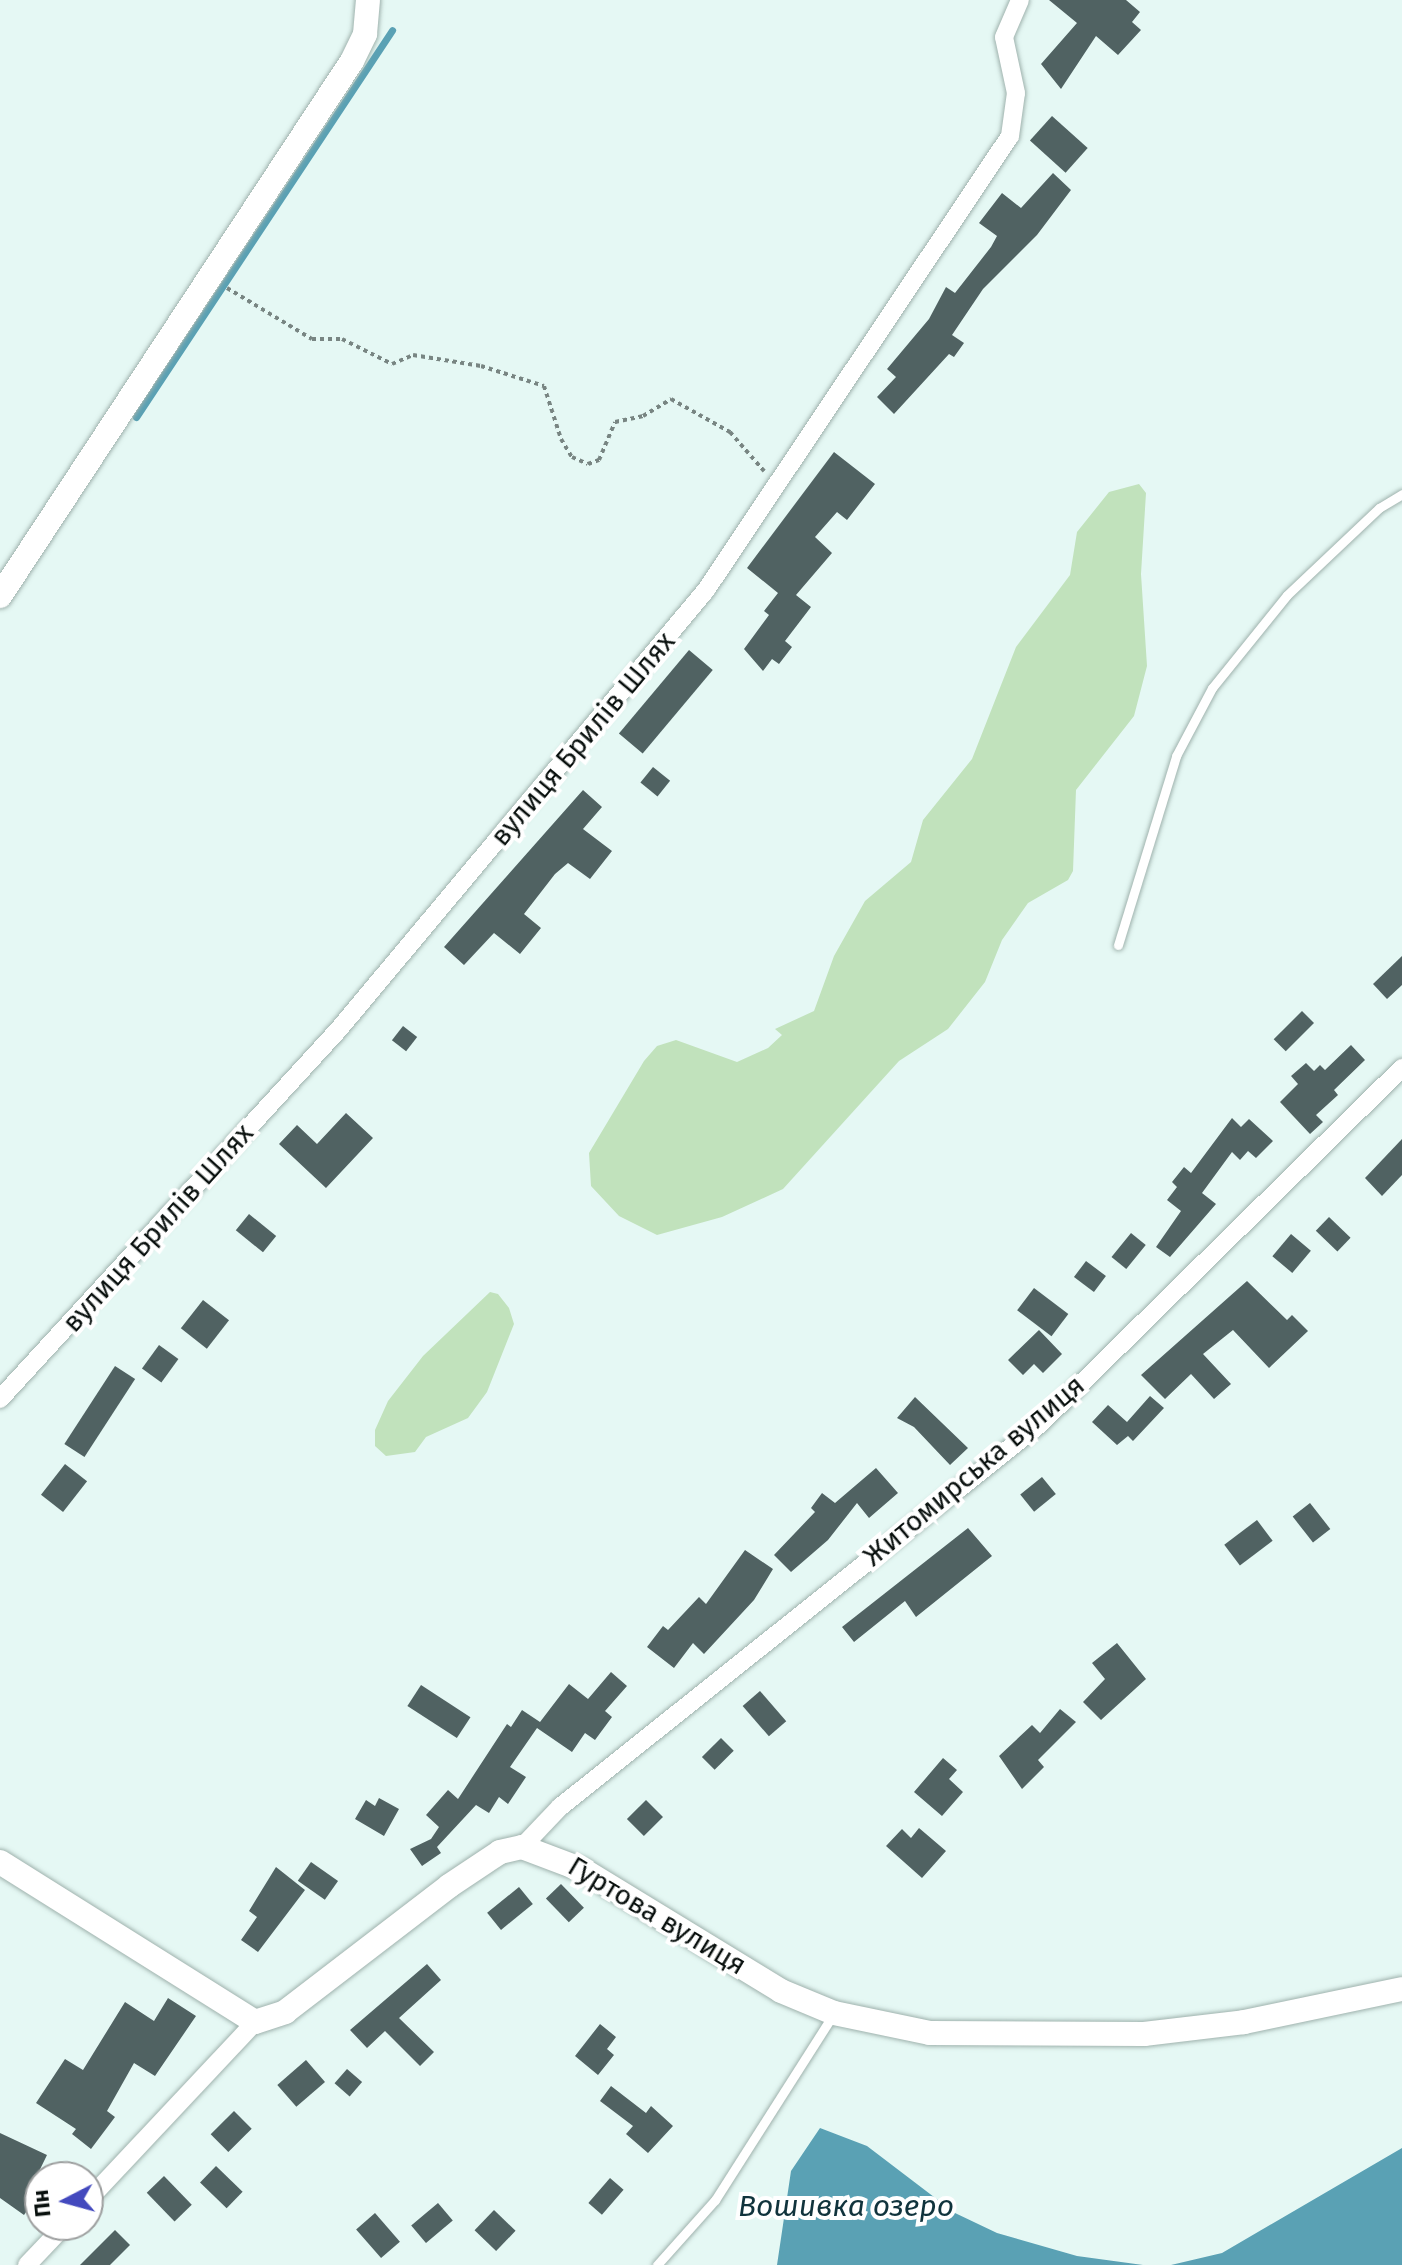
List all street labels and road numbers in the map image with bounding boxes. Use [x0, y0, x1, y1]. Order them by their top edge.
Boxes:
street label: вулиця Брилів Шлях [484, 625, 682, 853]
street label: вулиця Брилів Шлях [56, 1117, 260, 1339]
street label: Житомирська вулиця [857, 1369, 1091, 1573]
street label: Гуртова вулиця [562, 1850, 752, 1982]

